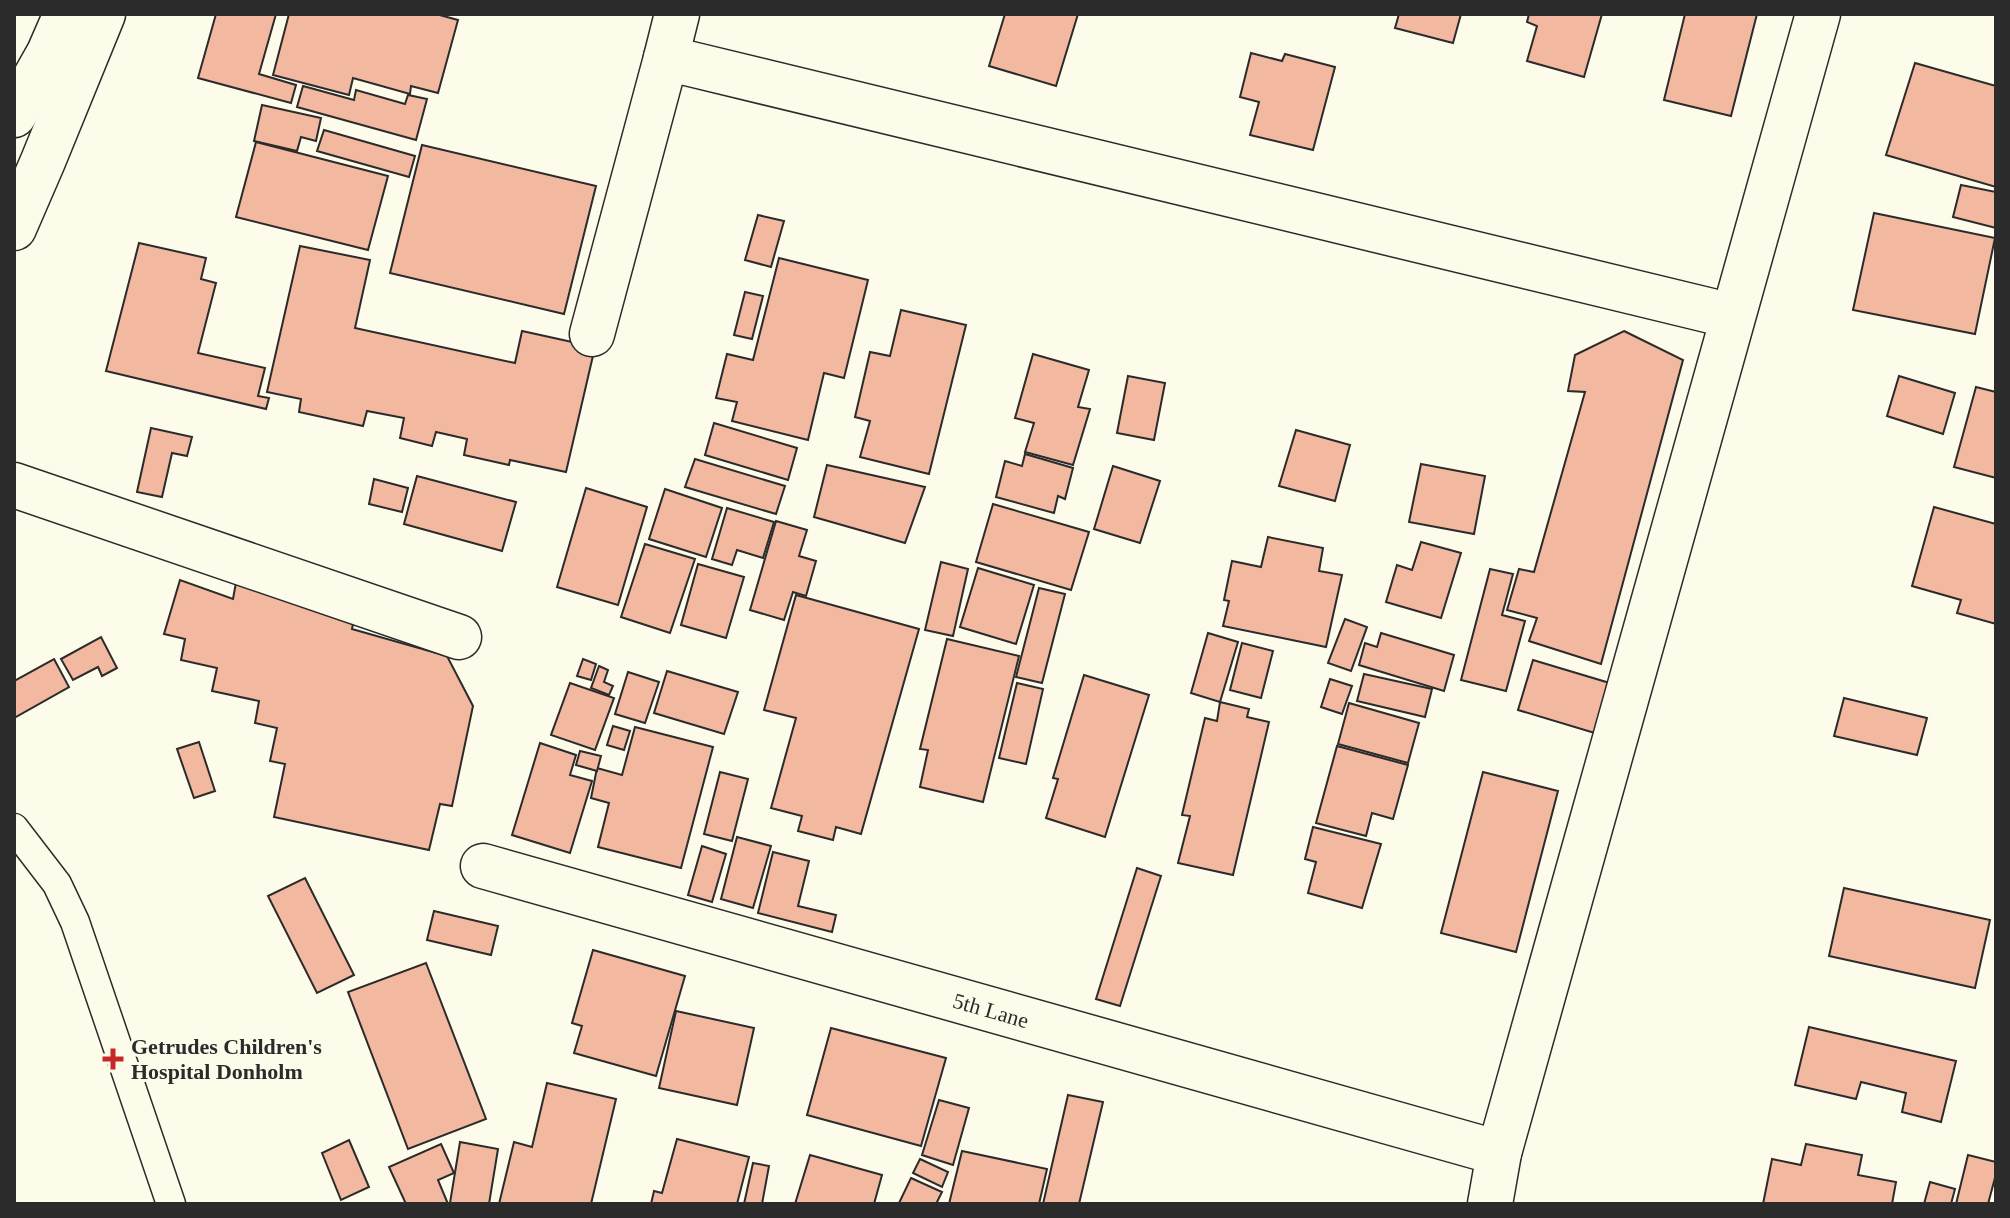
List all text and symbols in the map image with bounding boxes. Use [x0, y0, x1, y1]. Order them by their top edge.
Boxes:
street label: 5th Lane [950, 988, 1032, 1033]
place label: Getrudes Children's Hospital Donholm [131, 1034, 322, 1084]
marker: Getrudes Children's Hospital Donholm [102, 1048, 124, 1070]

